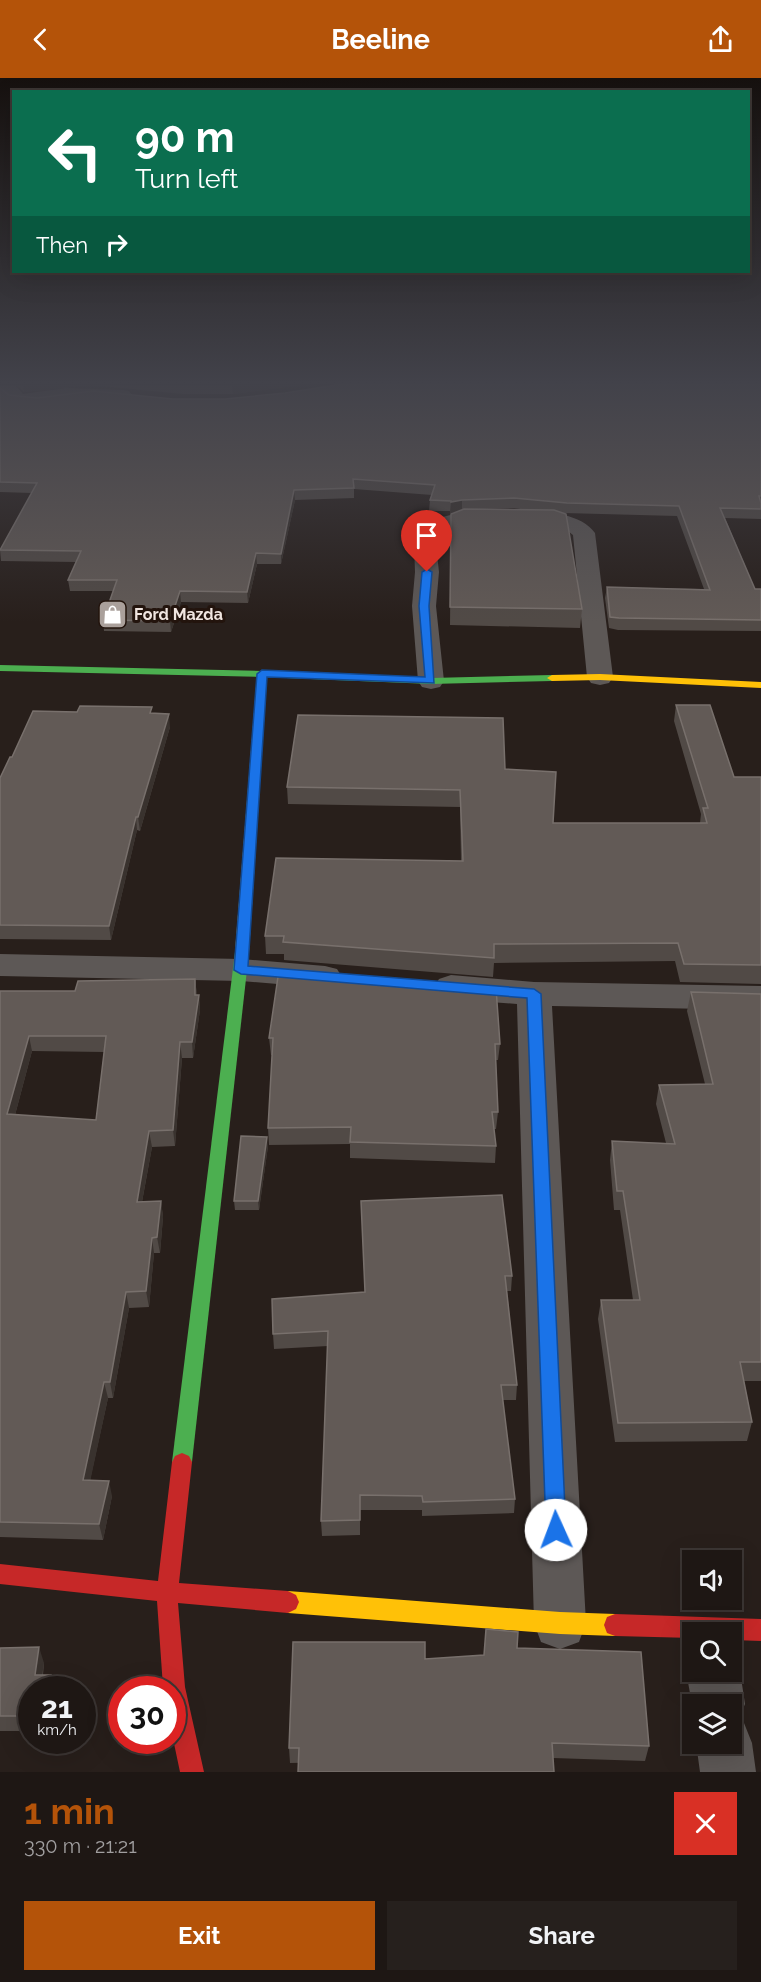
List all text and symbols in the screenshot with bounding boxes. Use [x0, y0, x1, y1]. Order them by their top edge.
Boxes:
icon: back [24, 23, 57, 56]
icon: share [704, 23, 737, 56]
text: Beeline [331, 24, 430, 55]
text: 90 m [135, 113, 235, 162]
icon: left [36, 114, 114, 192]
text: Turn left [135, 163, 238, 194]
icon: right [100, 228, 133, 261]
text: Then [36, 232, 88, 258]
pin [401, 510, 452, 572]
icon: arrive [410, 519, 443, 552]
shop icon: Ford Mazda [97, 598, 129, 630]
place label: Ford Mazda [134, 605, 223, 624]
position arrow [524, 1498, 588, 1562]
map controls [682, 1550, 742, 1754]
button: sound [682, 1550, 742, 1610]
button: search [682, 1622, 742, 1682]
speed limit sign: 30 [108, 1676, 186, 1754]
text: 21 [41, 1690, 73, 1725]
button: layers [682, 1694, 742, 1754]
text: km/h [37, 1721, 77, 1739]
text: 1 min [24, 1790, 115, 1832]
button: close [674, 1792, 737, 1855]
text: 330 m · 21:21 [24, 1834, 137, 1858]
button: Exit [24, 1901, 375, 1970]
button: Share [387, 1901, 737, 1970]

